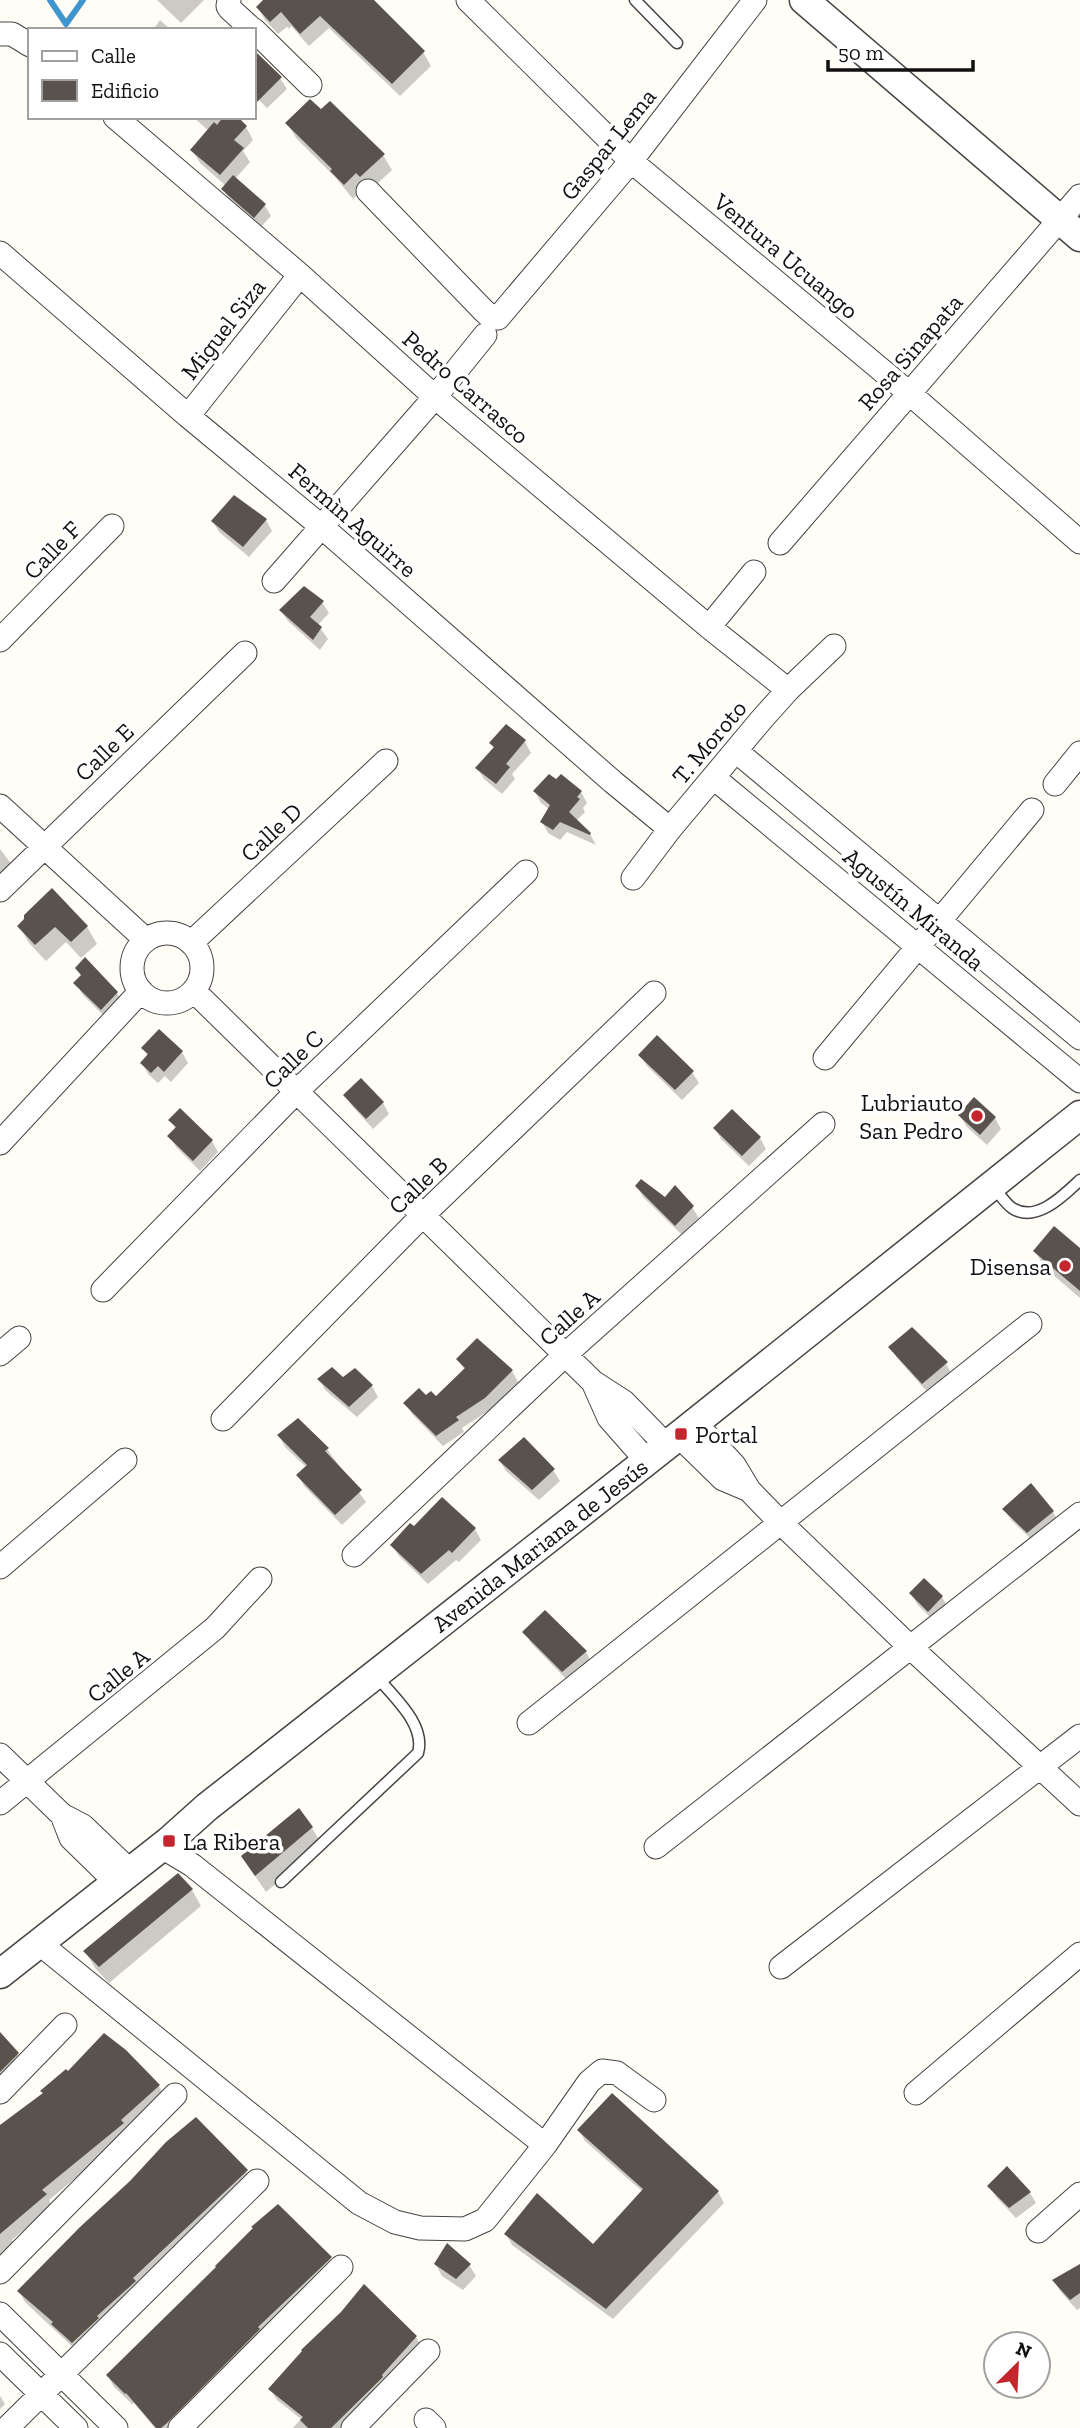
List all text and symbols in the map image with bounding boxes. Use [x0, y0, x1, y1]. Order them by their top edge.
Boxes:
legend [28, 28, 256, 119]
scale bar [828, 28, 973, 72]
text: 50 m [838, 40, 884, 65]
text: Calle [91, 43, 136, 68]
text: Edificio [91, 78, 159, 103]
street label: Gaspar Lema [554, 82, 662, 206]
street label: Ventura Ucuango [707, 186, 864, 325]
street label: Miguel Siza [175, 273, 272, 385]
street label: Rosa Sinapata [852, 288, 969, 416]
street label: Pedro Carrasco [397, 324, 535, 450]
street label: Fermìn Aguirre [283, 457, 423, 583]
street label: Calle F [17, 515, 87, 585]
street label: T. Moroto [666, 694, 752, 790]
street label: Calle E [68, 717, 140, 787]
street label: Calle D [234, 796, 308, 868]
street label: Agustín Miranda [838, 842, 991, 977]
street label: Calle C [257, 1024, 329, 1094]
place label: Lubriauto San Pedro [859, 1088, 963, 1145]
marker: Lubriauto San Pedro [969, 1108, 985, 1124]
street label: Calle B [382, 1150, 454, 1220]
place label: Disensa [970, 1252, 1051, 1281]
marker: Disensa [1057, 1258, 1073, 1274]
street label: Calle A [533, 1282, 606, 1352]
place label: Portal [695, 1420, 758, 1449]
marker: Portal [673, 1426, 689, 1442]
street label: Avenida Mariana de Jesús [426, 1452, 654, 1638]
street label: Calle A [81, 1641, 155, 1709]
place label: La Ribera [183, 1827, 281, 1856]
marker: La Ribera [161, 1833, 177, 1849]
north arrow [982, 2330, 1052, 2400]
text: N [1012, 2336, 1035, 2363]

